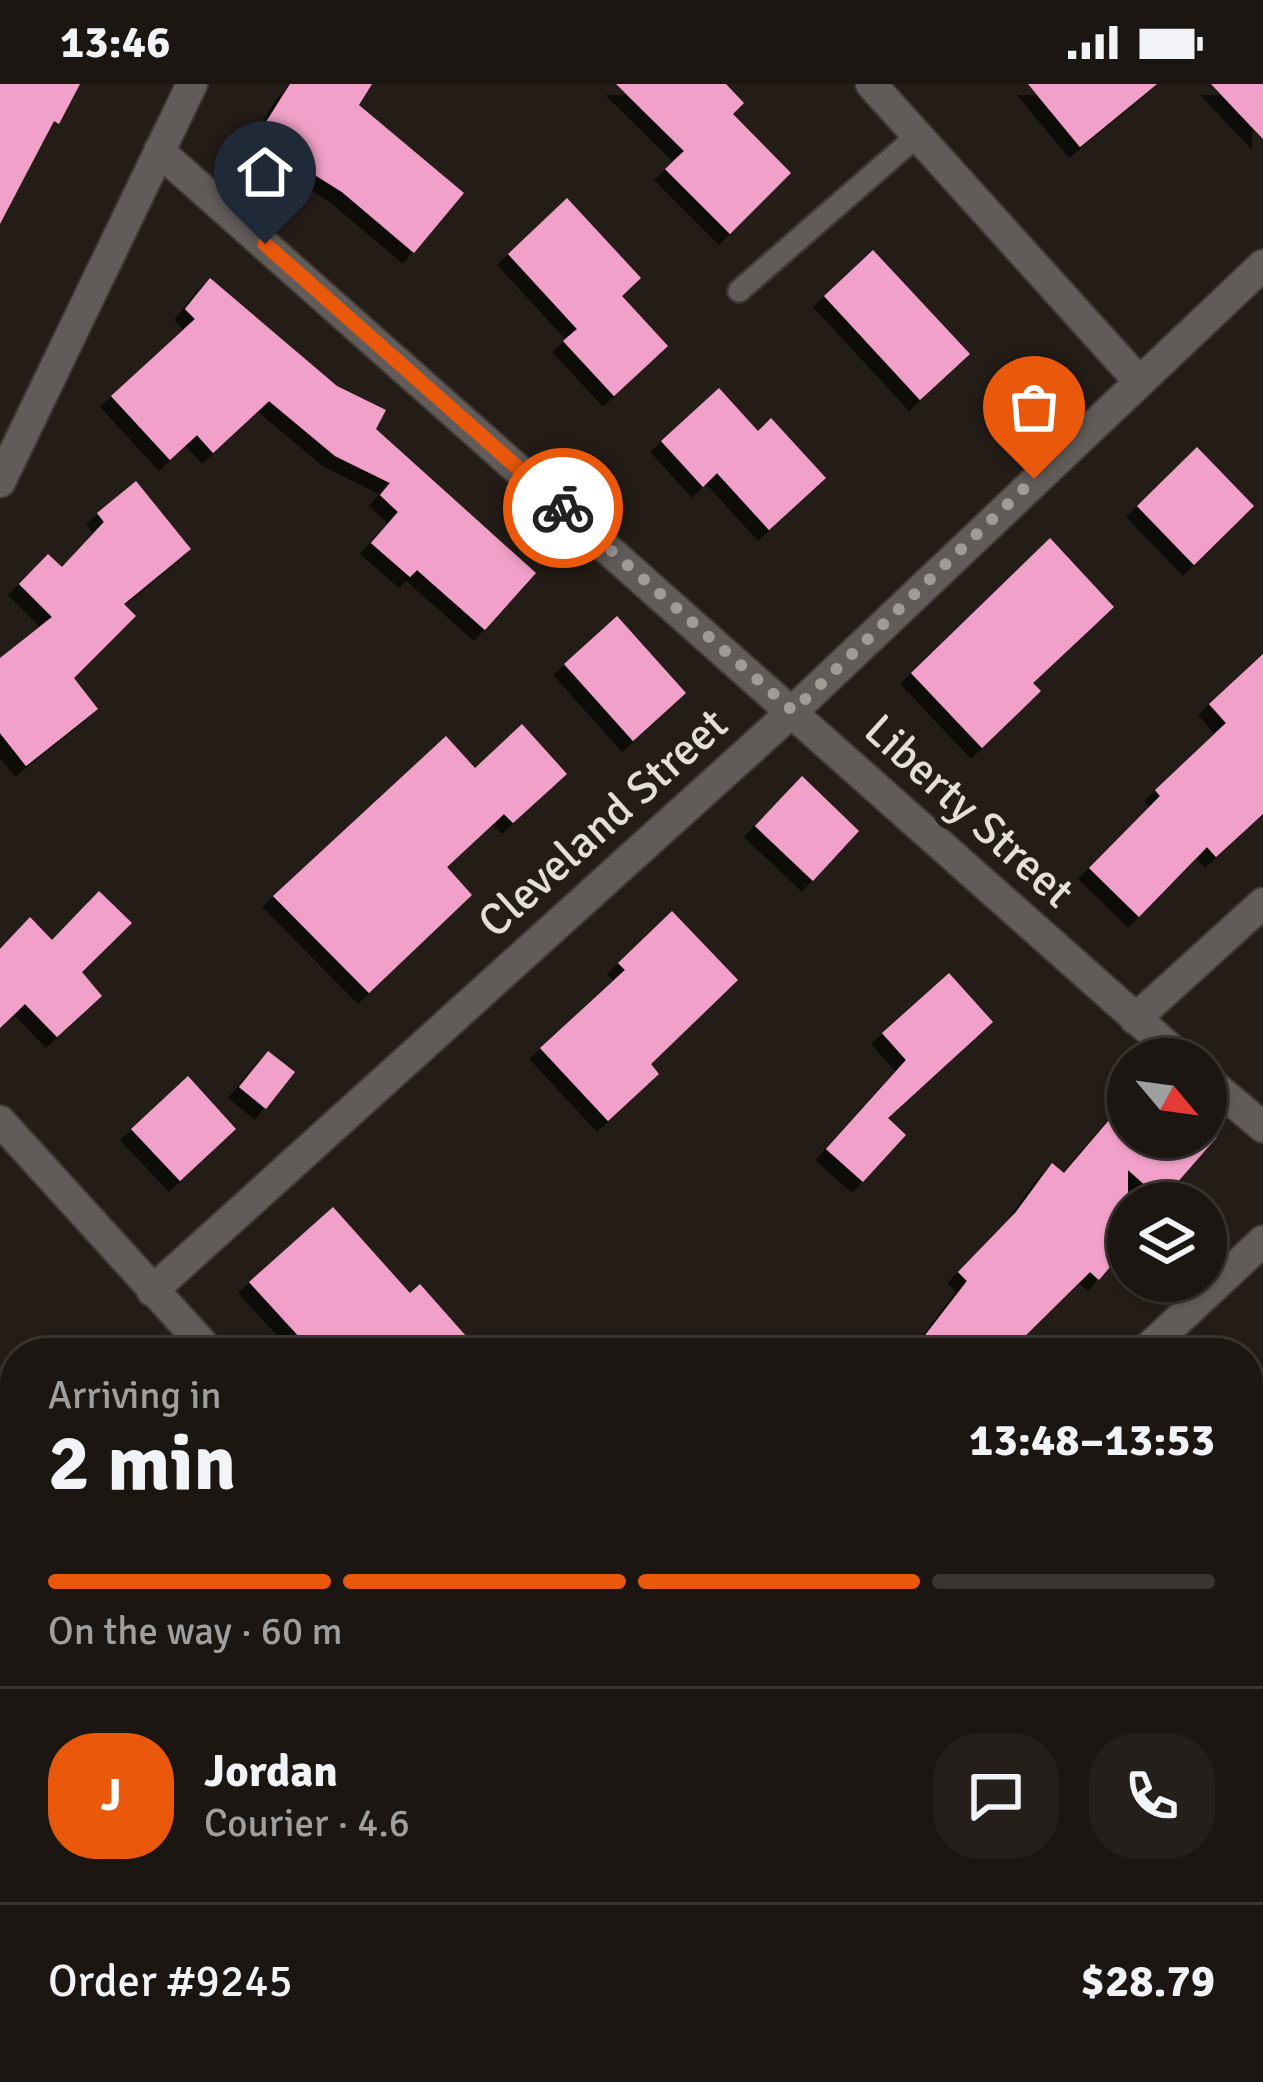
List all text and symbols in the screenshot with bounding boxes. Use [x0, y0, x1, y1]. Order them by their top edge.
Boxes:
text: 13:46 [60, 15, 170, 70]
pin [214, 121, 316, 244]
icon: home [232, 139, 298, 205]
pin [983, 356, 1085, 479]
icon: bag [1001, 374, 1067, 440]
courier [503, 448, 623, 568]
icon: bike [530, 475, 596, 541]
street label: Cleveland Street [467, 697, 739, 949]
street label: Liberty Street [853, 703, 1085, 919]
north arrow [1107, 1038, 1227, 1158]
map controls [1107, 1038, 1227, 1302]
button: layers [1107, 1182, 1227, 1302]
text: Arriving in [48, 1371, 222, 1419]
text: 13:48–13:53 [969, 1413, 1215, 1468]
text: 2 min [48, 1416, 236, 1512]
text: On the way · 60 m [48, 1607, 343, 1655]
button: chat [933, 1733, 1059, 1859]
button: phone [1089, 1733, 1215, 1859]
text: Jordan [204, 1744, 338, 1799]
text: J [100, 1768, 122, 1823]
text: Courier · 4.6 [204, 1799, 410, 1847]
text: Order #9245 [48, 1954, 293, 2009]
text: $28.79 [1081, 1954, 1215, 2009]

